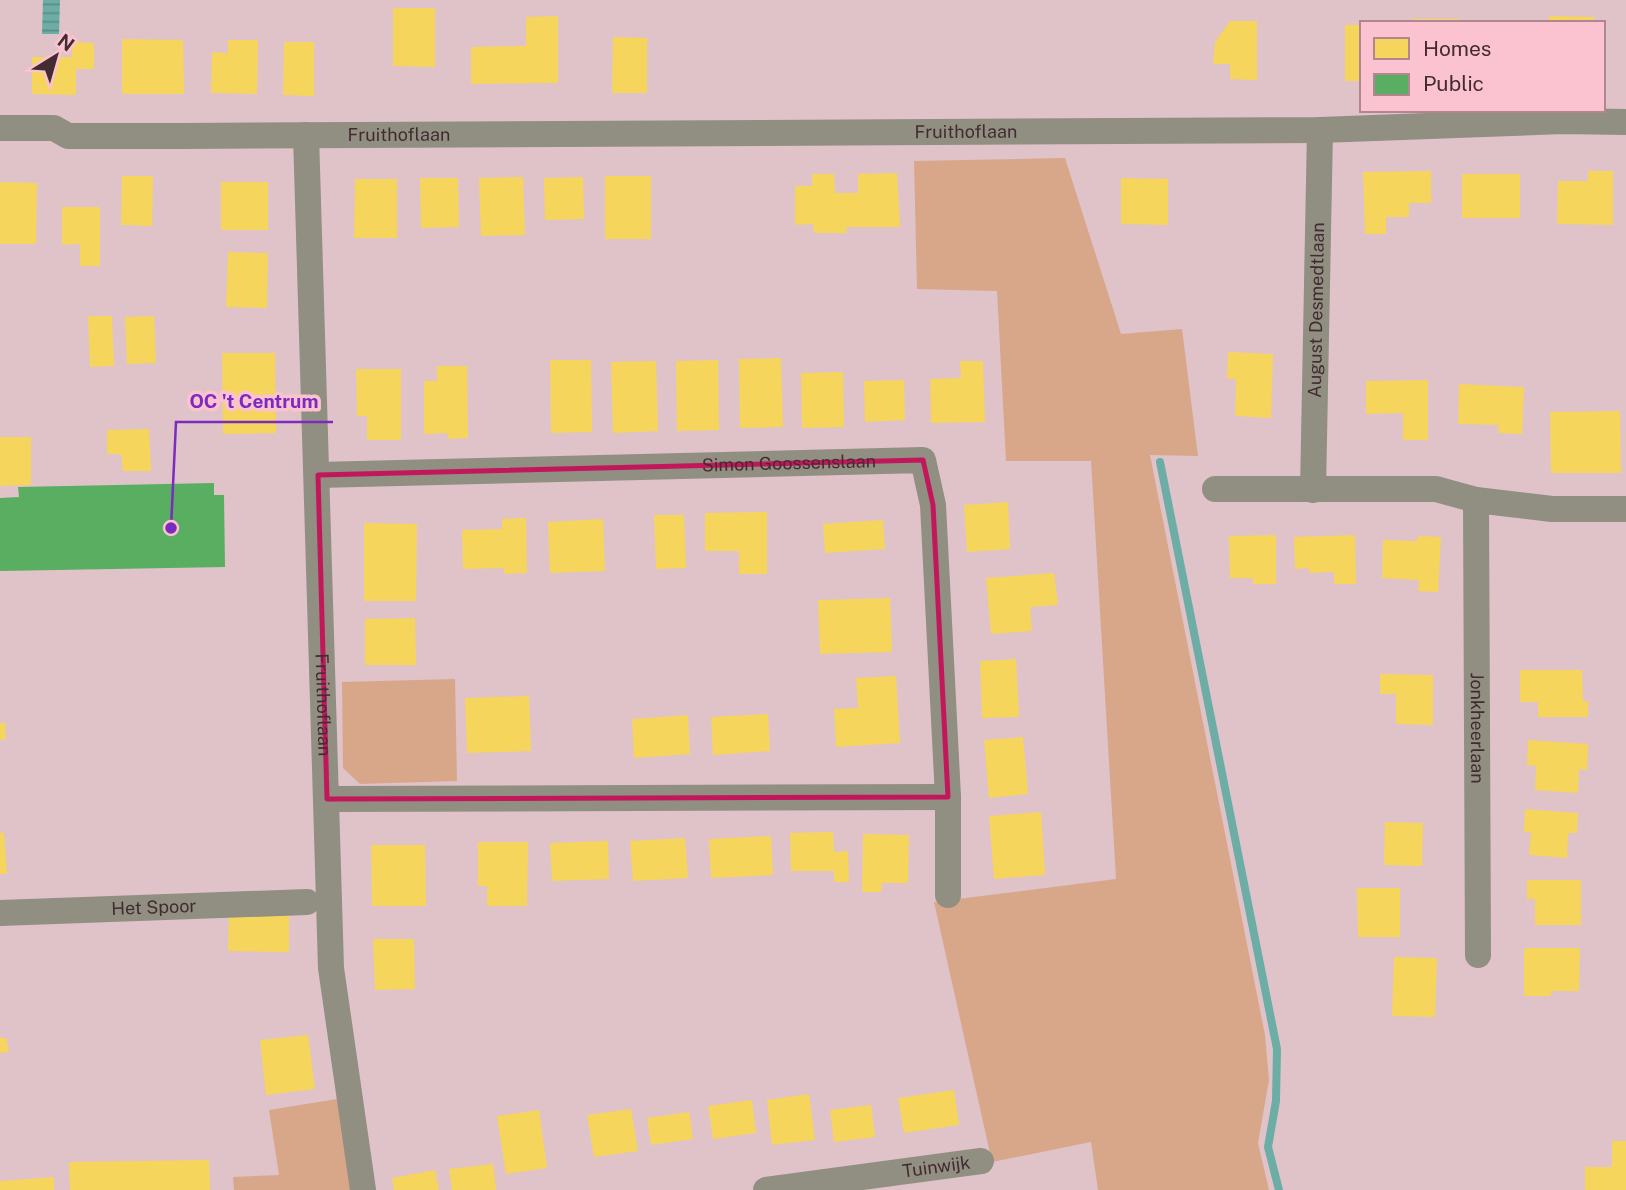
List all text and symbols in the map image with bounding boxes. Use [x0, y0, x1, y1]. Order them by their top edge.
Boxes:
north arrow [21, 21, 91, 91]
legend [1360, 21, 1605, 112]
text: N [54, 29, 79, 56]
text: Homes [1423, 36, 1491, 61]
text: Public [1423, 71, 1484, 96]
street label: Fruithoflaan [914, 121, 1017, 142]
street label: Fruithoflaan [347, 124, 450, 145]
street label: August Desmedtlaan [1304, 222, 1328, 398]
callout: OC 't Centrum [176, 382, 333, 422]
text: OC 't Centrum [190, 390, 318, 412]
street label: Simon Goossenslaan [702, 450, 876, 475]
street label: Fruithoflaan [312, 653, 336, 756]
street label: Jonkheerlaan [1467, 672, 1488, 784]
street label: Het Spoor [111, 895, 197, 919]
street label: Tuinwijk [901, 1152, 972, 1181]

